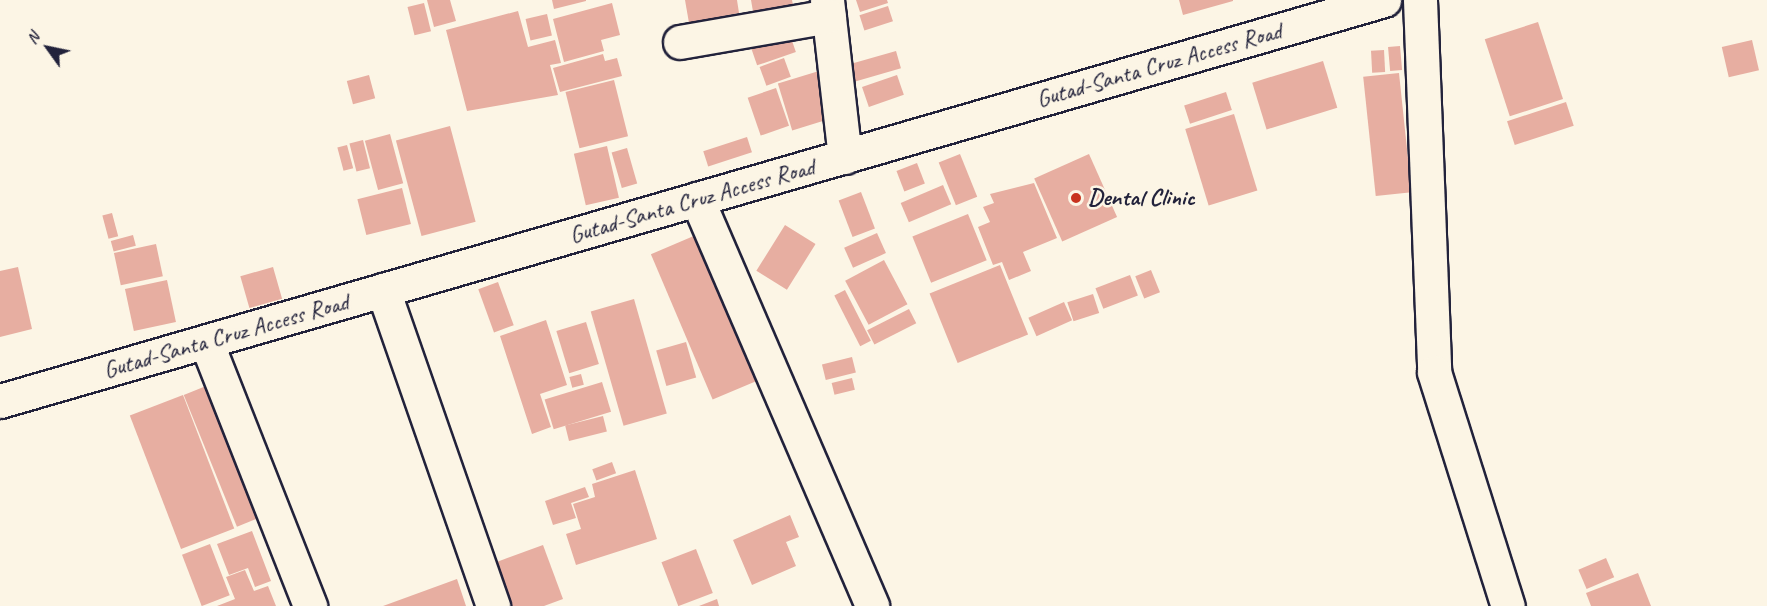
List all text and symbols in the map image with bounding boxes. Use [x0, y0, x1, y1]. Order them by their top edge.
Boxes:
street label: Gutad-Santa Cruz Access Road [1034, 16, 1284, 114]
north arrow [18, 18, 78, 78]
text: N [22, 29, 44, 48]
street label: Gutad-Santa Cruz Access Road [567, 152, 817, 250]
place label: Dental Clinic [1088, 184, 1195, 212]
marker: Dental Clinic [1069, 191, 1083, 205]
street label: Gutad-Santa Cruz Access Road [101, 287, 351, 385]

